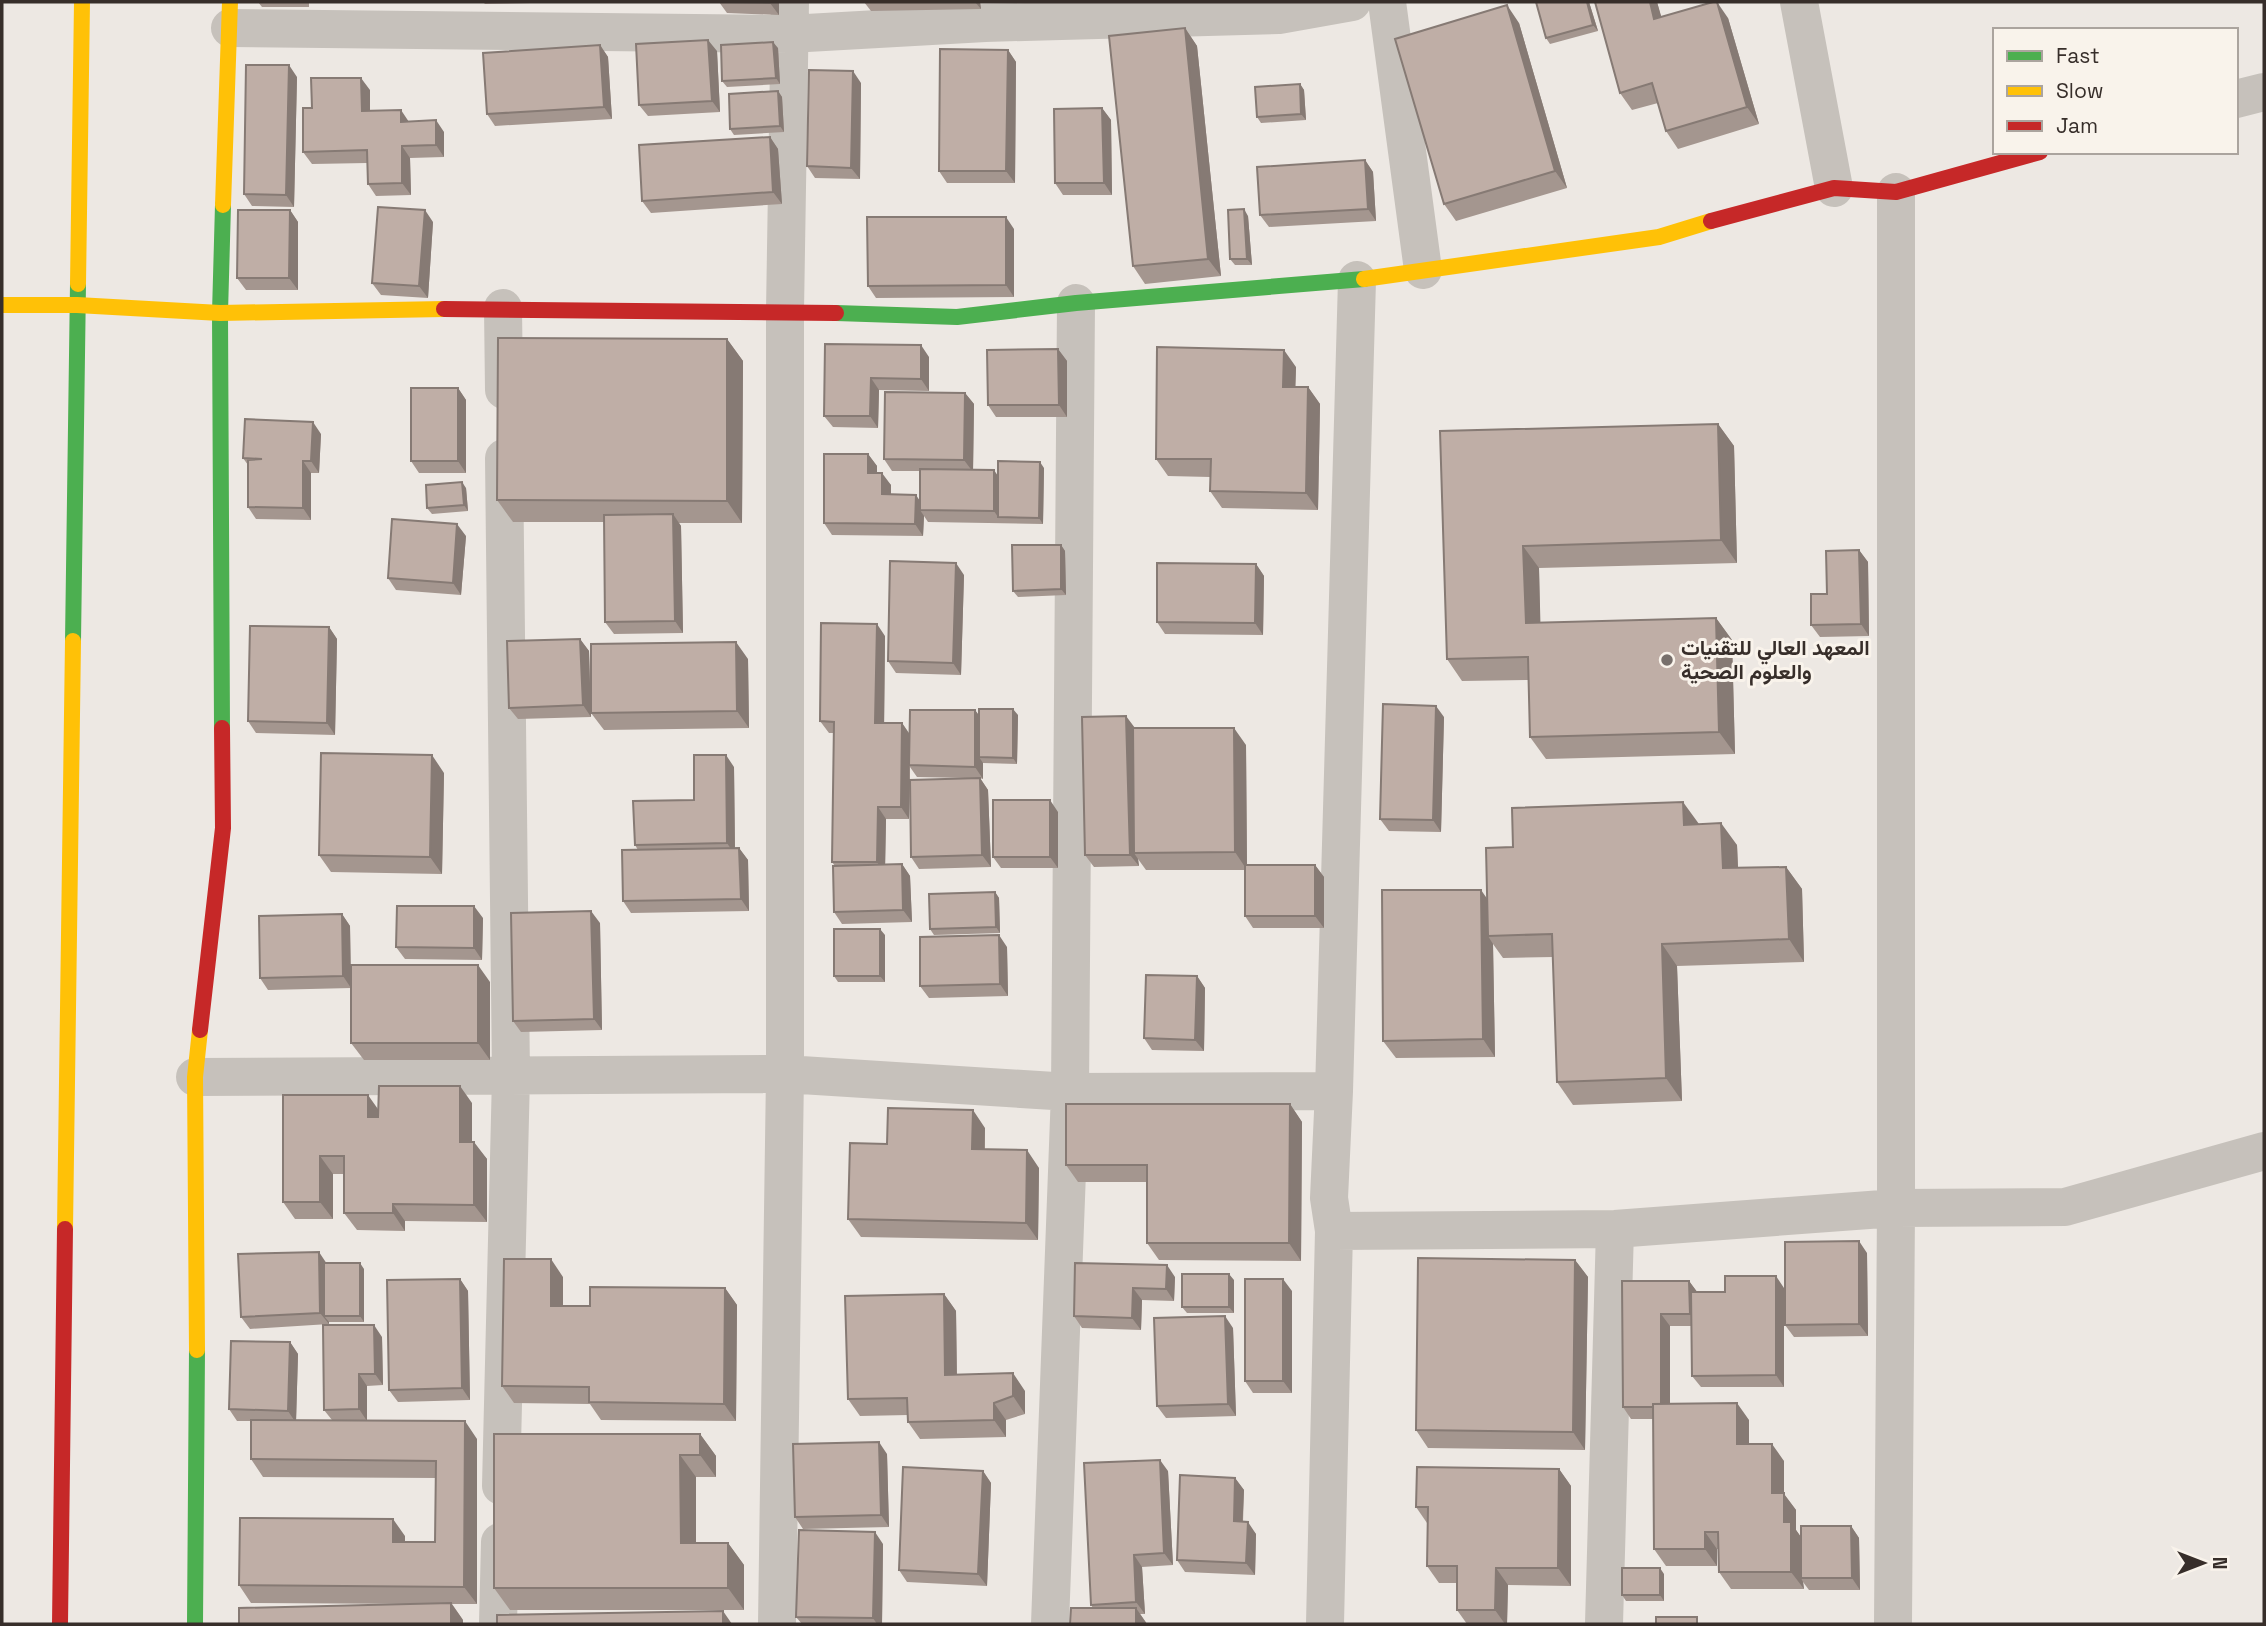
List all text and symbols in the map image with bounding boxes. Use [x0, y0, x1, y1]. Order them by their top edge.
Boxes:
legend [1993, 28, 2238, 154]
text: Fast [2056, 42, 2100, 69]
text: Slow [2056, 77, 2104, 104]
text: Jam [2056, 112, 2098, 139]
place label: المعهد العالي للتقنيات والعلوم الصحية [1681, 634, 1870, 686]
marker: المعهد العالي للتقنيات والعلوم الصحية [1659, 652, 1675, 668]
north arrow [2168, 1528, 2238, 1598]
text: N [2207, 1557, 2232, 1569]

